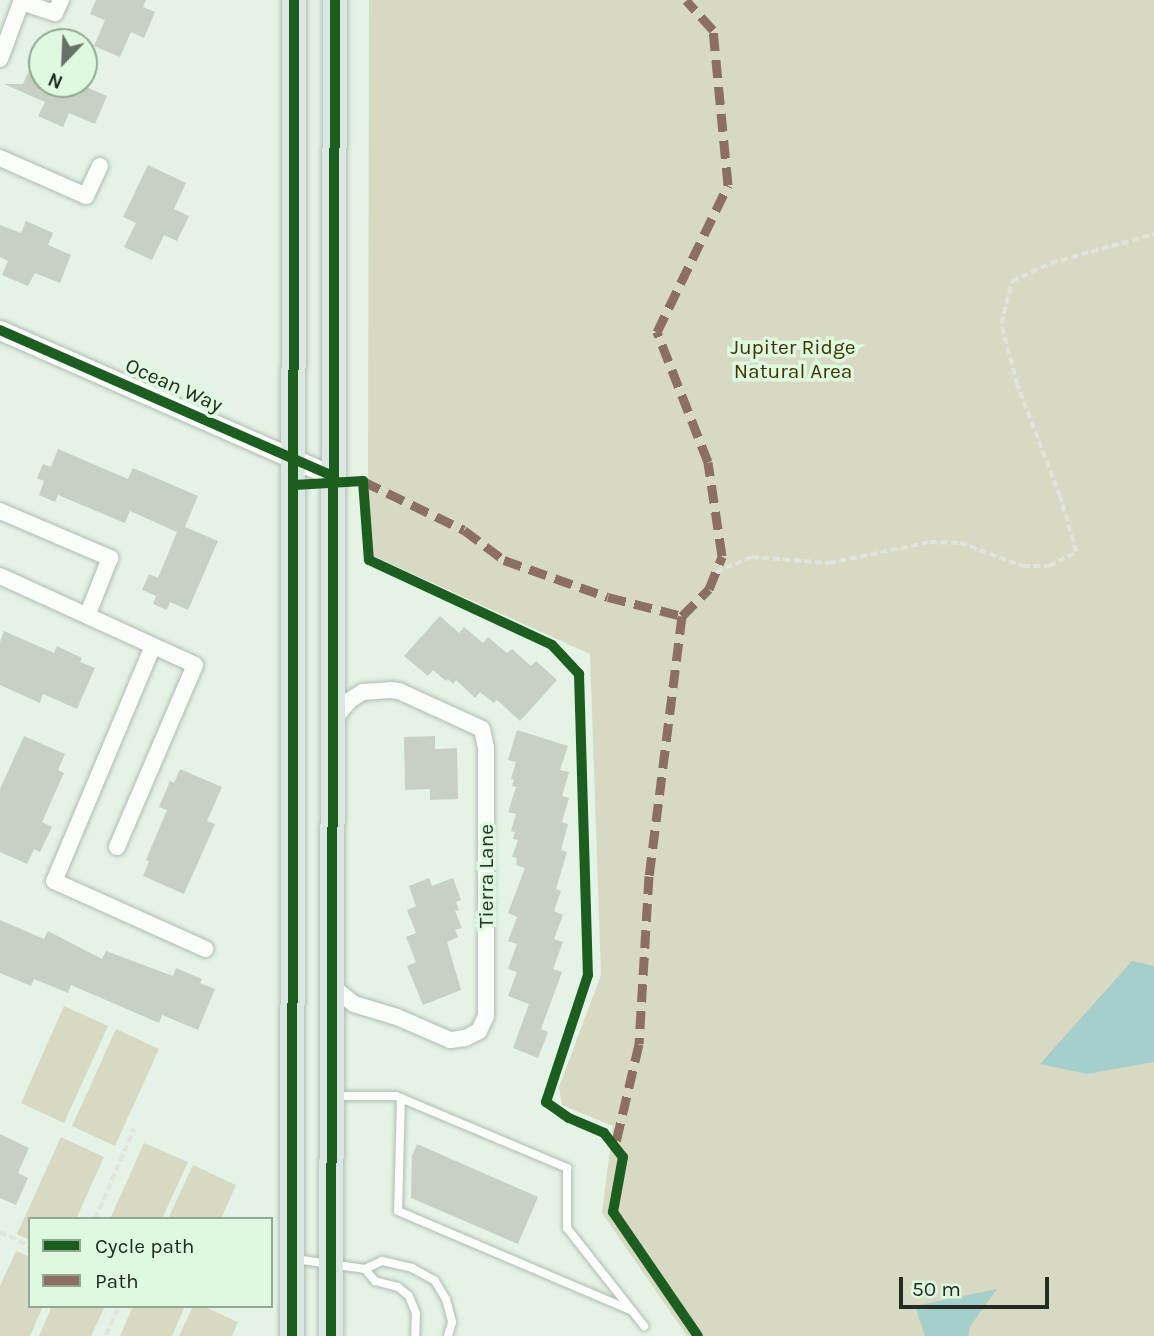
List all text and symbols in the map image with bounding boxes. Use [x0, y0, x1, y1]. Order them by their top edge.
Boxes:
north arrow [28, 28, 98, 98]
text: N [45, 68, 66, 93]
park label: Jupiter Ridge Natural Area [730, 334, 856, 384]
street label: Ocean Way [121, 352, 227, 418]
street label: Tierra Lane [473, 824, 499, 928]
legend [28, 1217, 273, 1308]
text: Cycle path [95, 1234, 195, 1258]
scale bar [902, 1262, 1052, 1306]
text: Path [95, 1269, 139, 1293]
text: 50 m [912, 1277, 961, 1301]

